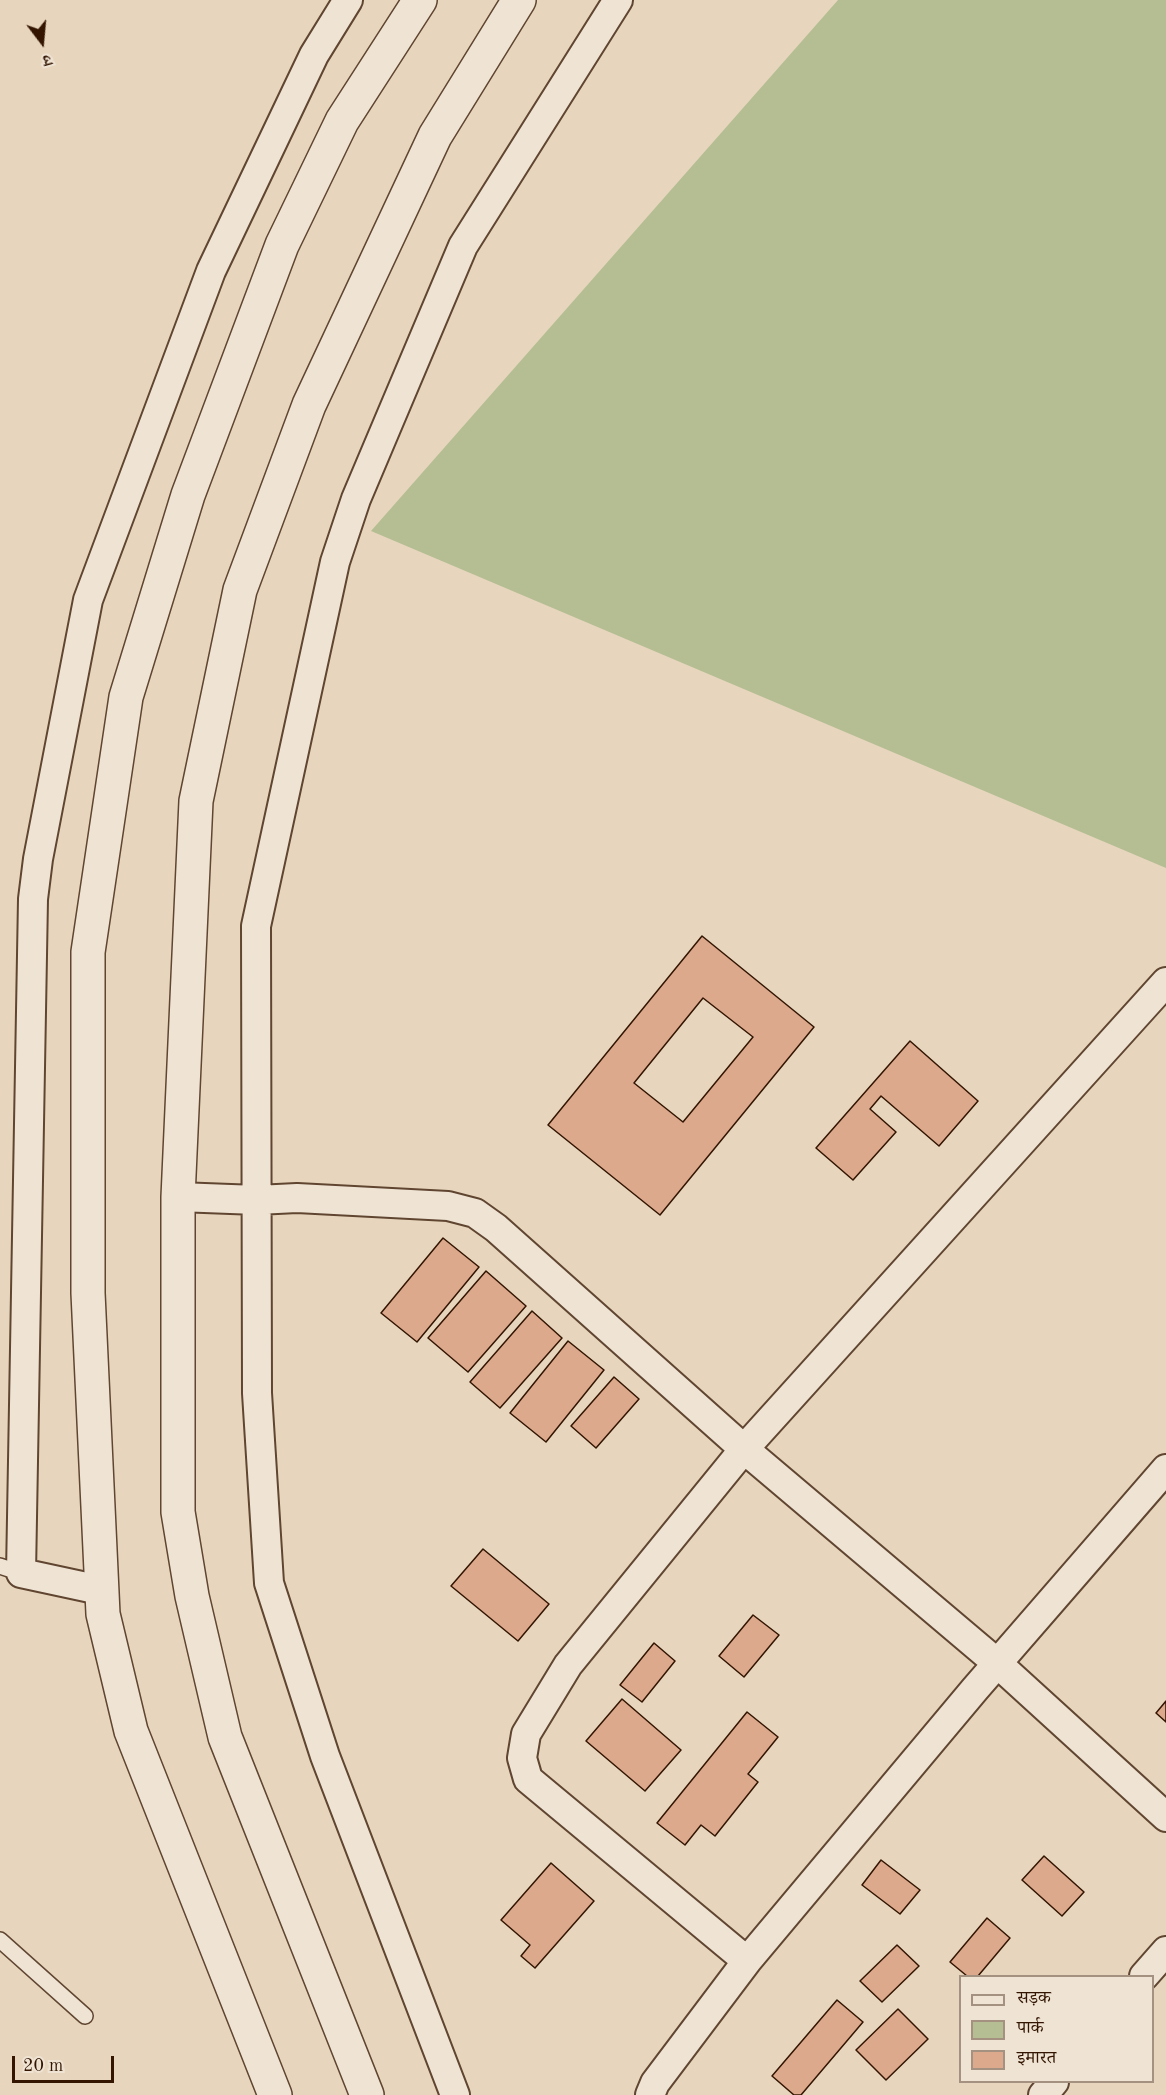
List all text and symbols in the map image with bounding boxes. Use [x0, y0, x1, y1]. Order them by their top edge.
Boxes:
north arrow [12, 12, 72, 72]
text: उ [41, 50, 53, 68]
legend [959, 1975, 1154, 2083]
text: सड़क [1017, 1989, 1051, 2007]
text: पार्क [1017, 2019, 1044, 2037]
scale bar [15, 2044, 117, 2082]
text: इमारत [1017, 2049, 1056, 2067]
text: 20 m [23, 2057, 63, 2075]

